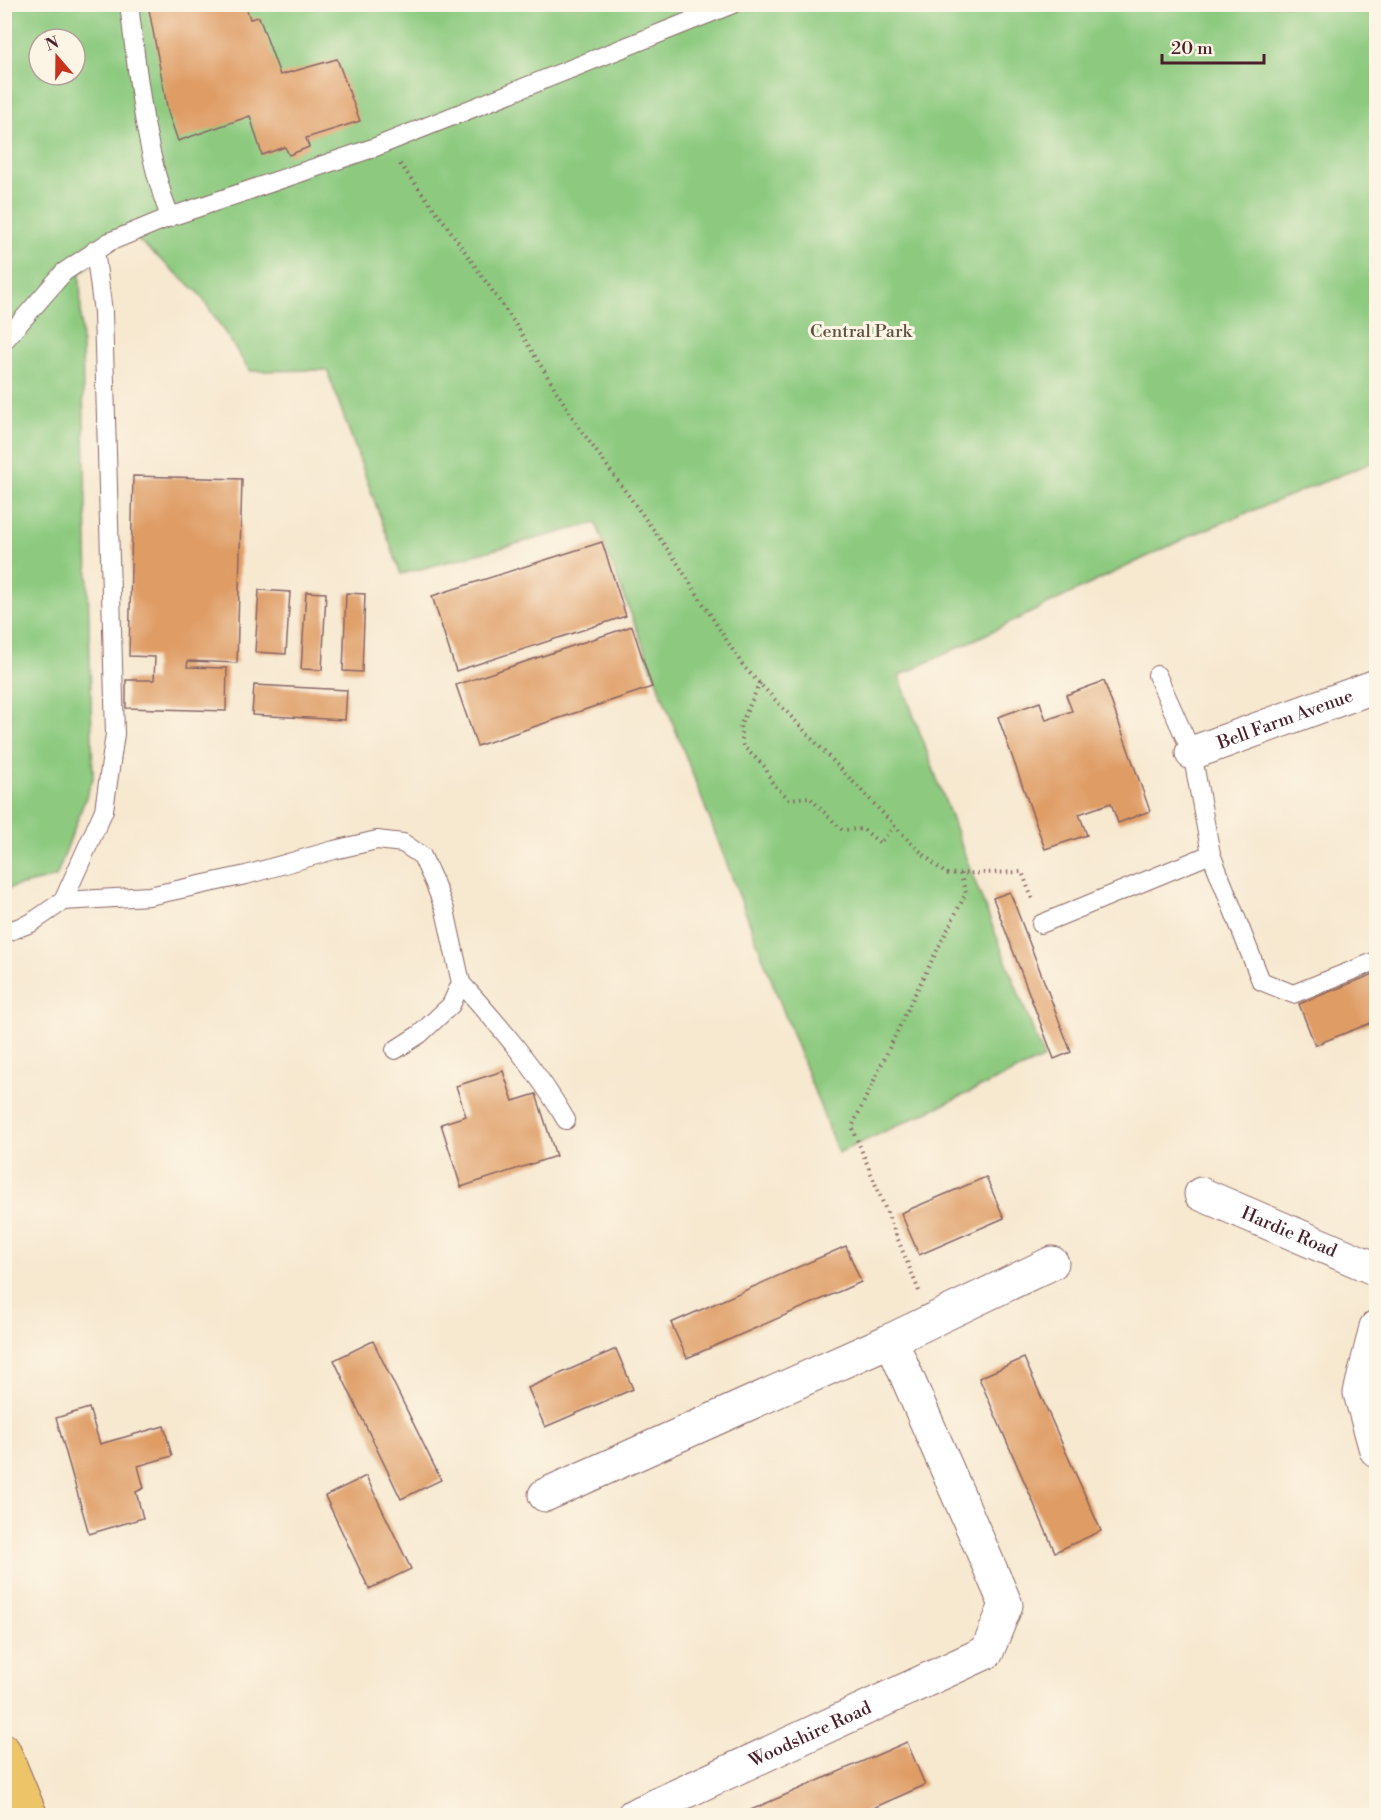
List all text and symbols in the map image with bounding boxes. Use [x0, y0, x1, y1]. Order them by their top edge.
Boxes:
north arrow [27, 27, 87, 87]
scale bar [1162, 27, 1264, 65]
text: N [43, 32, 62, 55]
text: 20 m [1171, 37, 1213, 60]
park label: Central Park [810, 320, 914, 343]
street label: Bell Farm Avenue [1213, 684, 1356, 755]
street label: Hardie Road [1238, 1202, 1341, 1263]
street label: Woodshire Road [744, 1696, 876, 1773]

